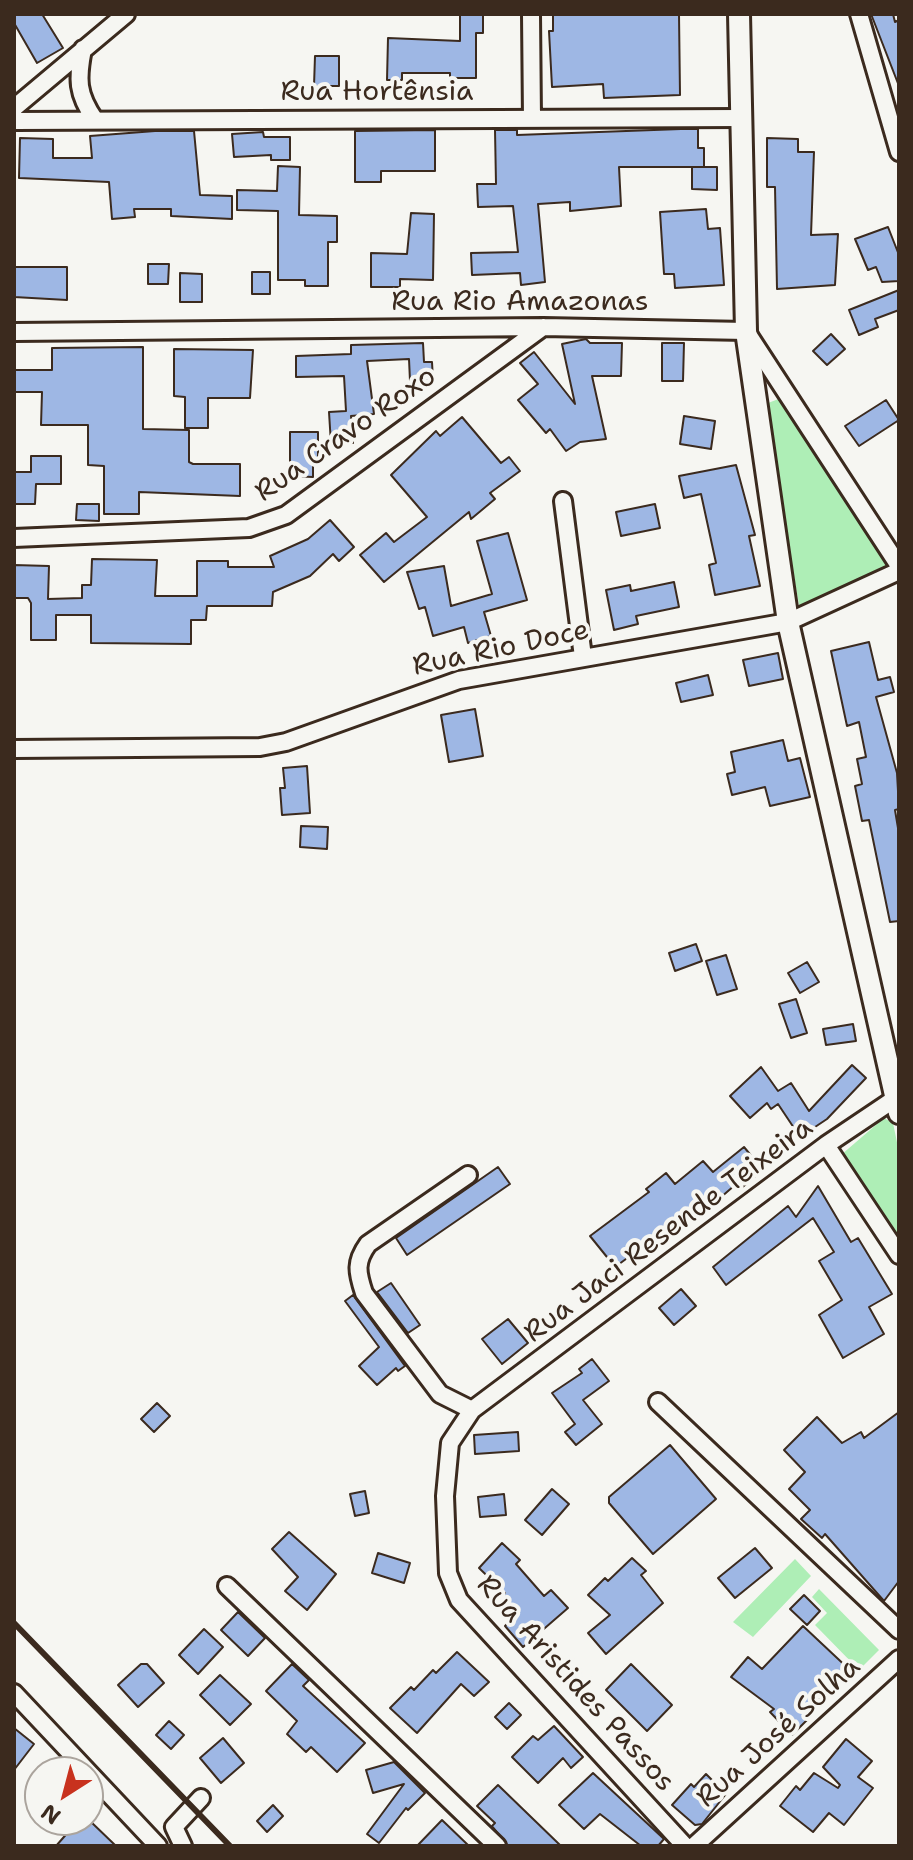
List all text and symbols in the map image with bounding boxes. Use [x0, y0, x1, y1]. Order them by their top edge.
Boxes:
street label: Rua Hortênsia [281, 76, 473, 110]
street label: Rua Rio Amazonas [391, 286, 649, 320]
street label: Rua Cravo Roxo [249, 360, 443, 510]
street label: Rua Rio Doce [410, 614, 592, 684]
street label: Rua Jaci Resende Teixeira [518, 1112, 820, 1350]
street label: Rua Aristides Passos [469, 1569, 681, 1799]
street label: Rua José Solha [690, 1651, 868, 1815]
north arrow [24, 1756, 104, 1836]
text: N [35, 1797, 66, 1831]

